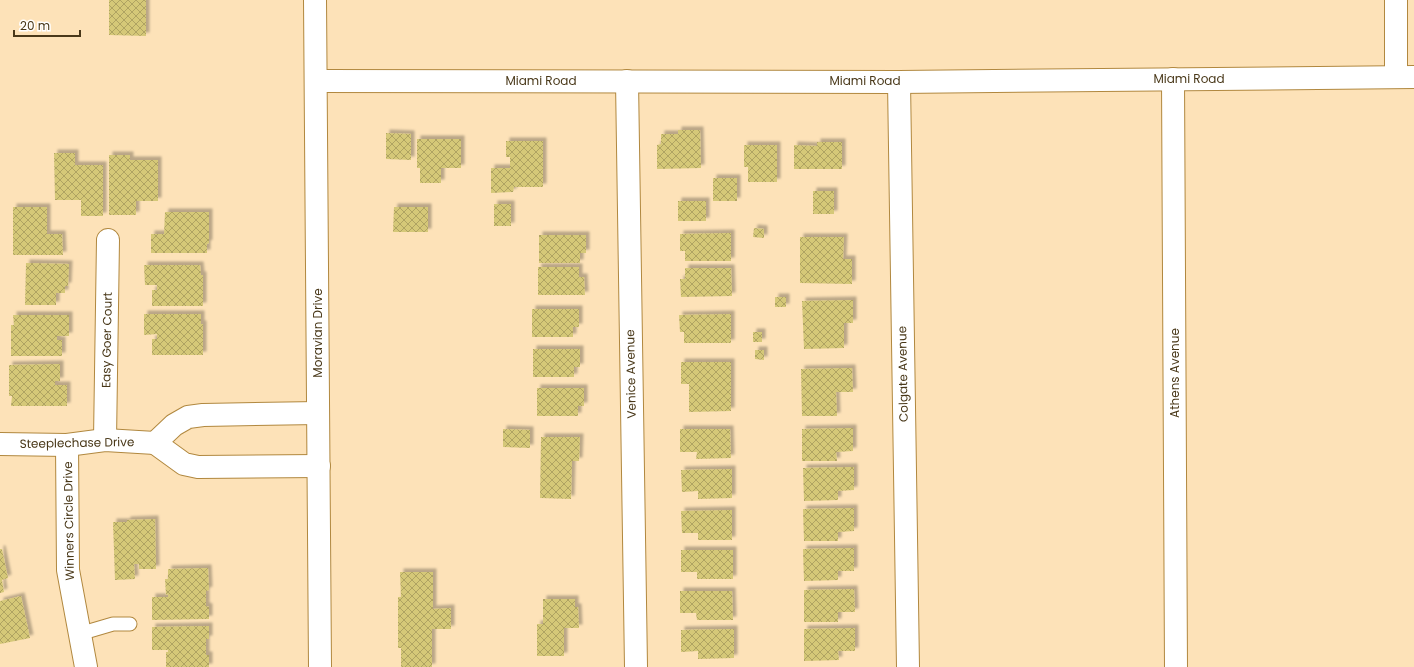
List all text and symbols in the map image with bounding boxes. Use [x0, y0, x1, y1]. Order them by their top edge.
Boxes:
scale bar [14, 12, 80, 38]
text: 20 m [20, 17, 50, 34]
street label: Miami Road [1153, 70, 1225, 87]
street label: Miami Road [505, 72, 577, 89]
street label: Miami Road [829, 72, 901, 89]
street label: Moravian Drive [309, 288, 326, 378]
street label: Easy Goer Court [97, 292, 116, 388]
street label: Colgate Avenue [893, 326, 912, 422]
street label: Athens Avenue [1166, 328, 1183, 418]
street label: Venice Avenue [621, 329, 640, 419]
street label: Steeplechase Drive [19, 433, 135, 452]
street label: Winners Circle Drive [59, 461, 78, 581]

